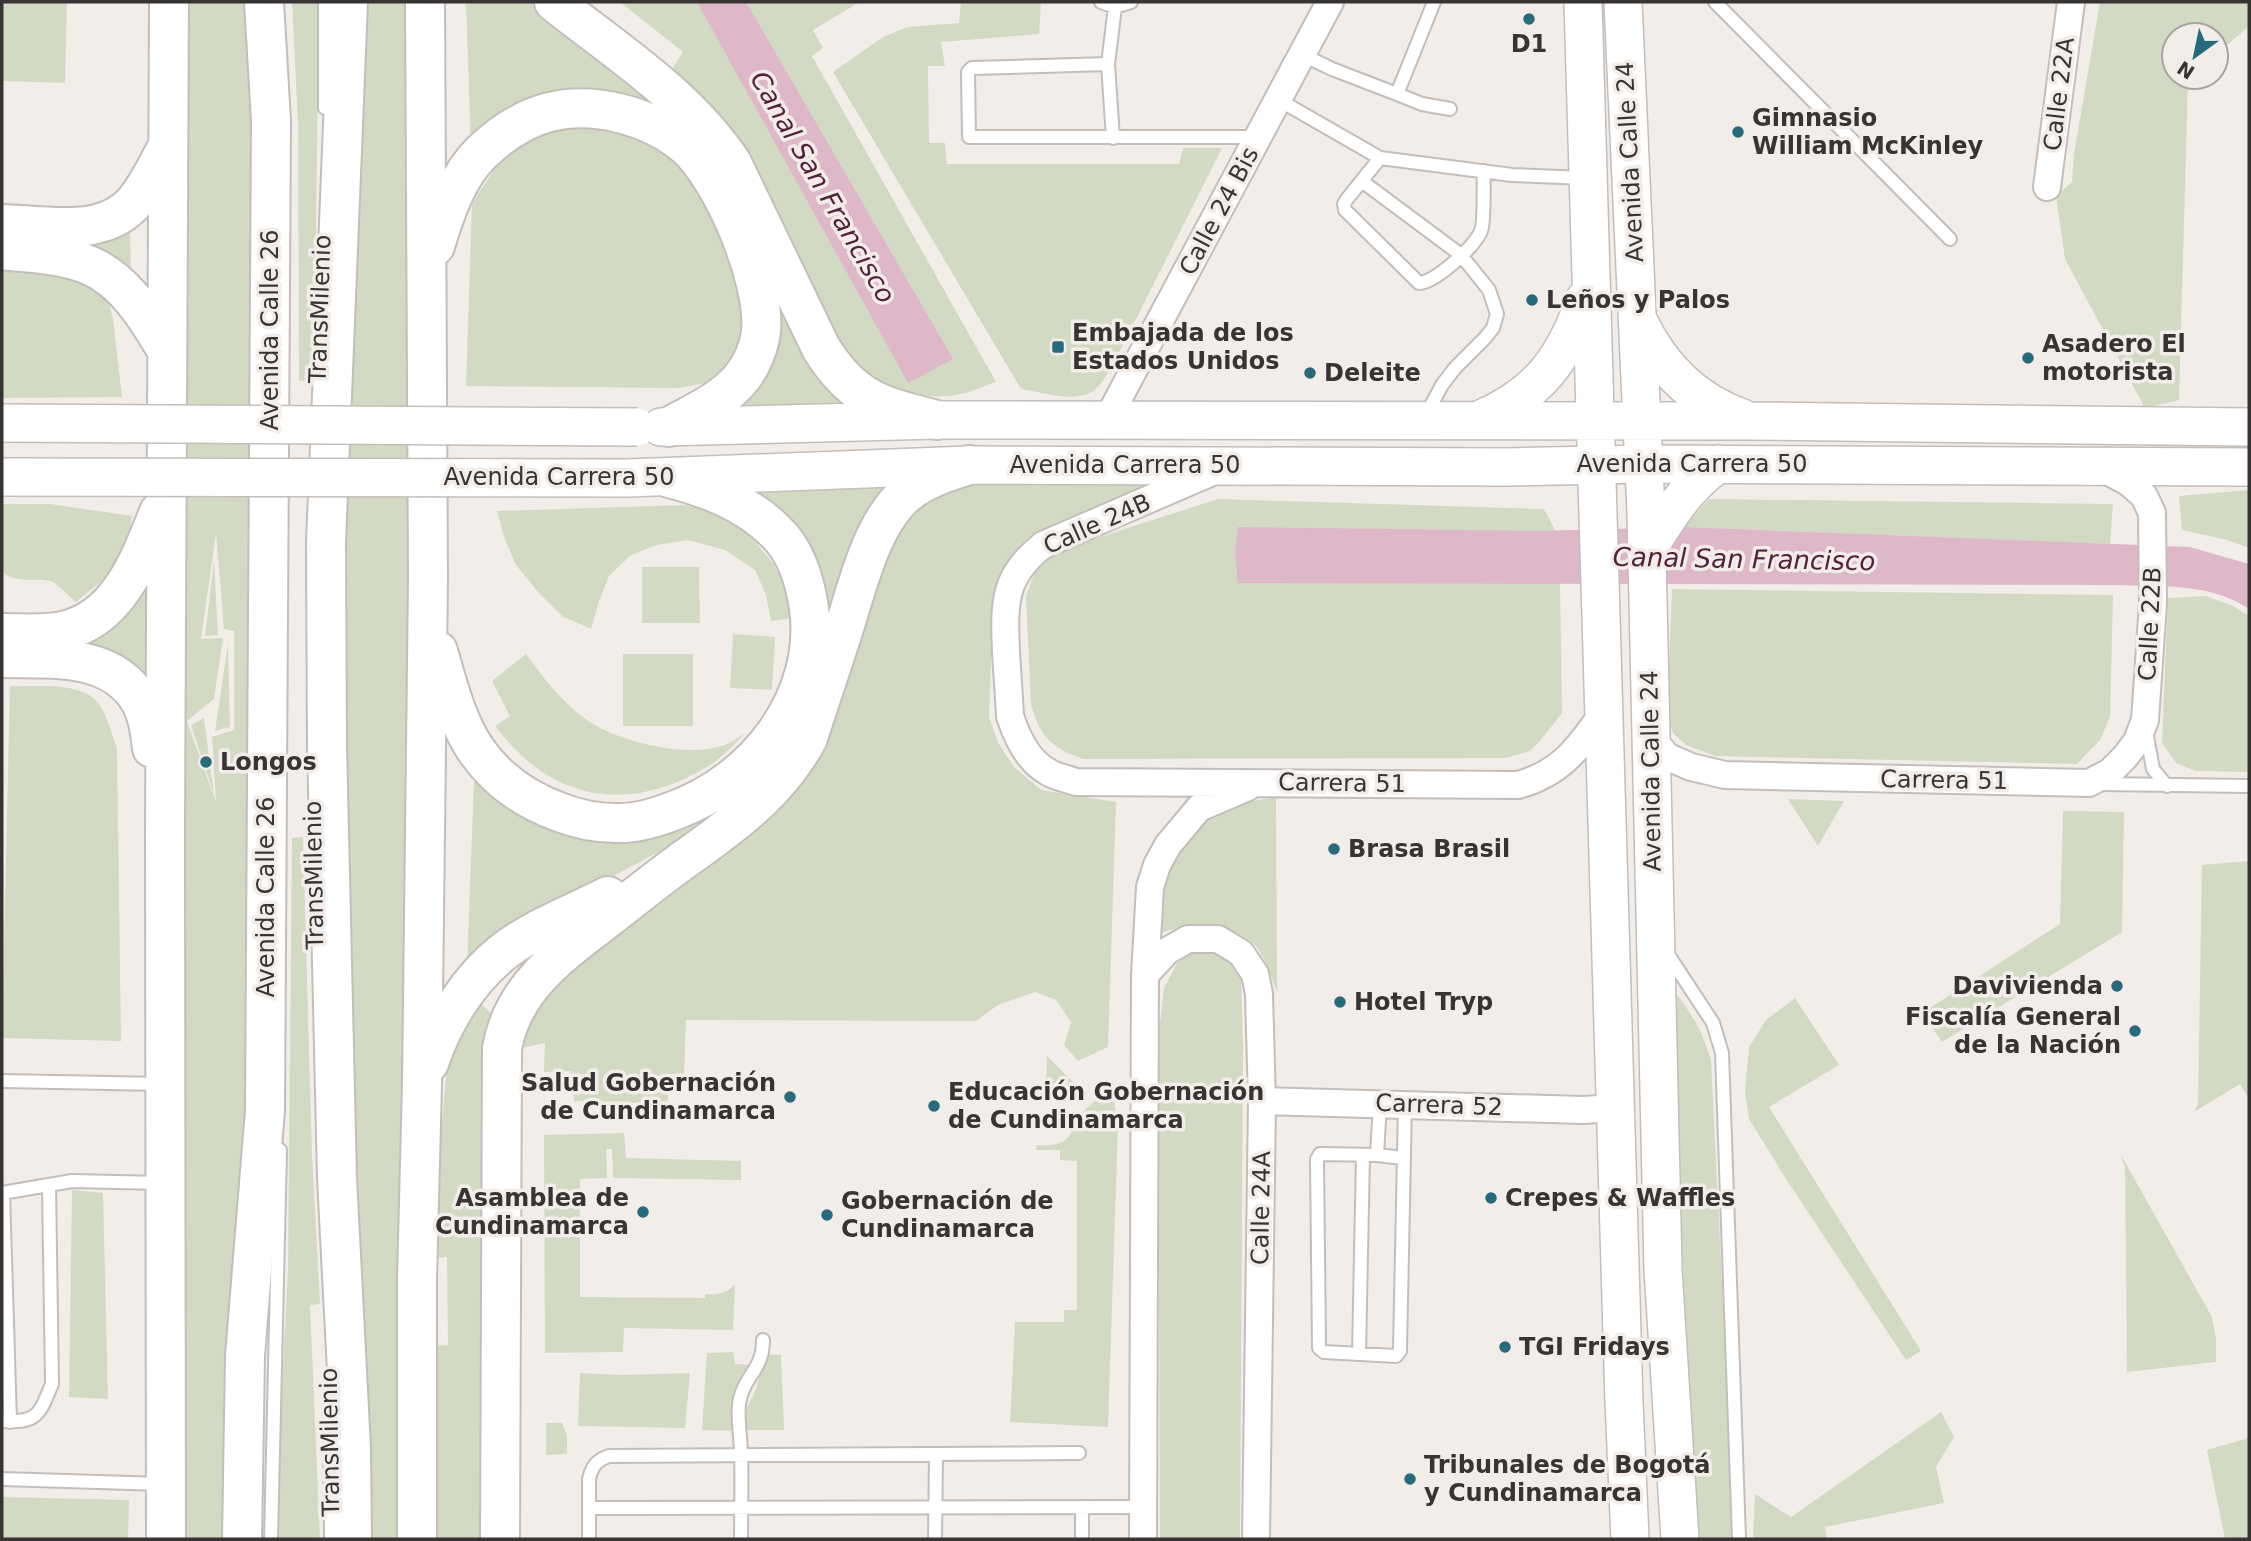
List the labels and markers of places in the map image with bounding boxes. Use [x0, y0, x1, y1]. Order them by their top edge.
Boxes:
marker: D1 [1521, 11, 1537, 27]
place label: D1 [1511, 30, 1547, 58]
place label: Gimnasio William McKinley [1752, 104, 1983, 160]
marker: Gimnasio William McKinley [1730, 124, 1746, 140]
place label: Leños y Palos [1546, 286, 1730, 314]
marker: Leños y Palos [1524, 292, 1540, 308]
place label: Embajada de los Estados Unidos [1072, 319, 1294, 375]
place label: Asadero El motorista [2042, 330, 2186, 386]
marker: Embajada de los Estados Unidos [1050, 339, 1066, 355]
marker: Asadero El motorista [2020, 350, 2036, 366]
place label: Deleite [1324, 359, 1421, 387]
marker: Deleite [1302, 365, 1318, 381]
place label: Longos [220, 748, 317, 776]
marker: Longos [198, 754, 214, 770]
place label: Brasa Brasil [1348, 835, 1510, 863]
marker: Brasa Brasil [1326, 841, 1342, 857]
place label: Davivienda [1952, 972, 2103, 1000]
marker: Davivienda [2109, 978, 2125, 994]
place label: Hotel Tryp [1354, 988, 1493, 1016]
marker: Hotel Tryp [1332, 994, 1348, 1010]
place label: Fiscalía General de la Nación [1905, 1003, 2121, 1059]
marker: Fiscalía General de la Nación [2127, 1023, 2143, 1039]
place label: Salud Gobernación de Cundinamarca [521, 1069, 776, 1125]
place label: Educación Gobernación de Cundinamarca [948, 1078, 1264, 1134]
marker: Salud Gobernación de Cundinamarca [782, 1089, 798, 1105]
marker: Educación Gobernación de Cundinamarca [926, 1098, 942, 1114]
place label: Asamblea de Cundinamarca [435, 1184, 629, 1240]
place label: Crepes & Waffles [1505, 1184, 1735, 1212]
place label: Gobernación de Cundinamarca [841, 1187, 1054, 1243]
marker: Crepes & Waffles [1483, 1190, 1499, 1206]
marker: Asamblea de Cundinamarca [635, 1204, 651, 1220]
marker: Gobernación de Cundinamarca [819, 1207, 835, 1223]
place label: TGI Fridays [1519, 1333, 1670, 1361]
marker: TGI Fridays [1497, 1339, 1513, 1355]
place label: Tribunales de Bogotá y Cundinamarca [1424, 1451, 1710, 1507]
marker: Tribunales de Bogotá y Cundinamarca [1402, 1471, 1418, 1487]

